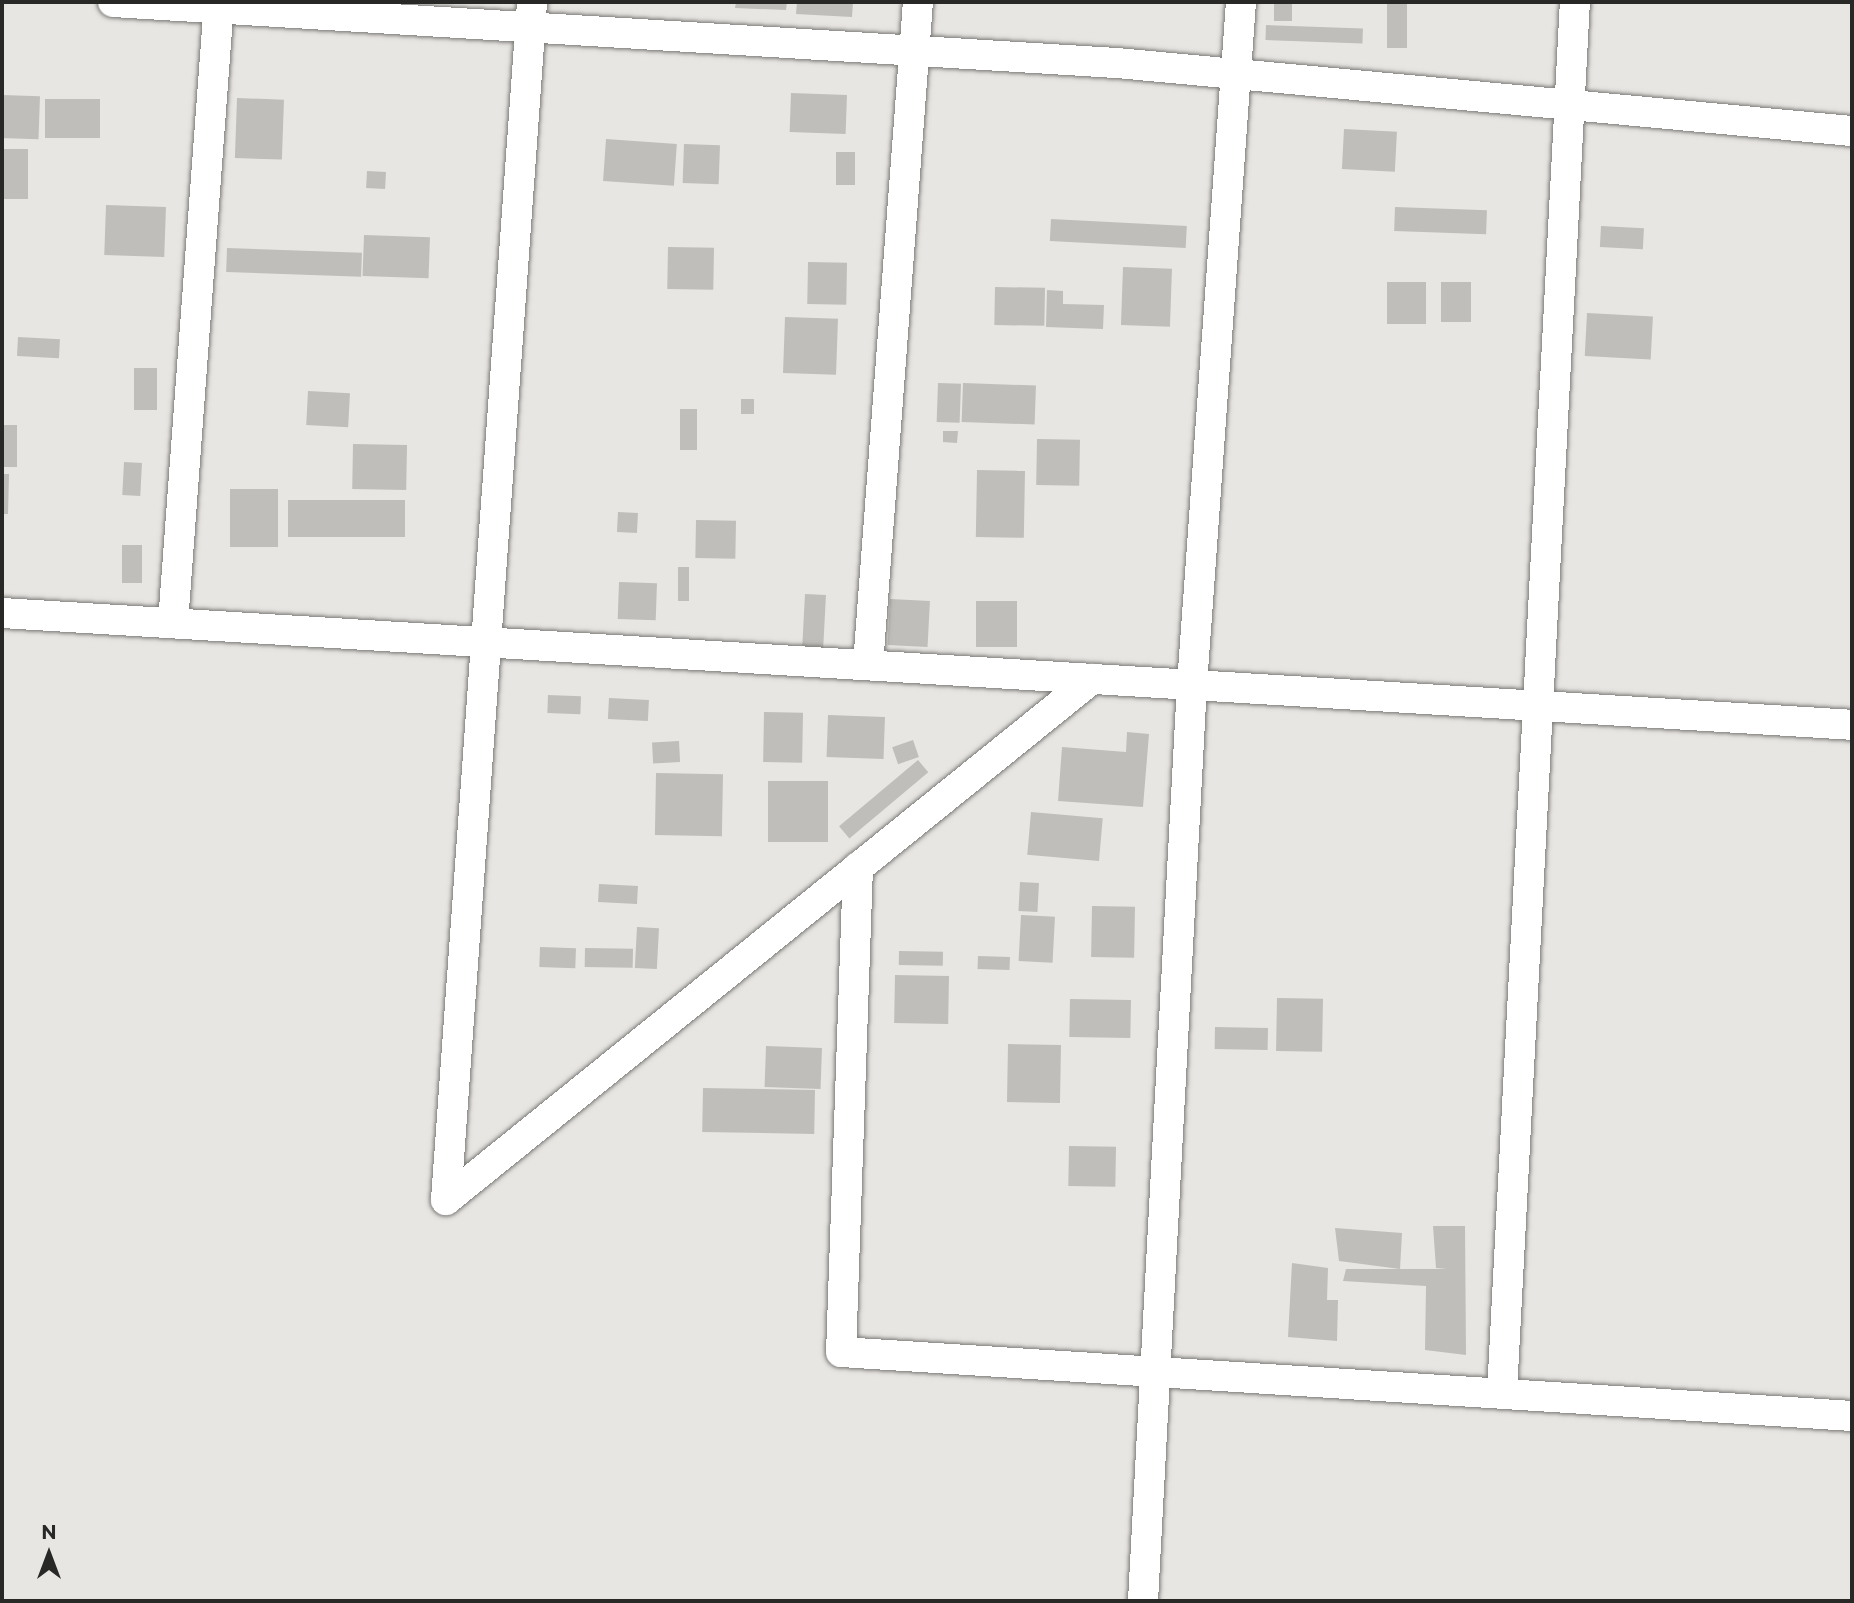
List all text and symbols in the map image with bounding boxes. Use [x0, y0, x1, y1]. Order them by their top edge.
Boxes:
north arrow [14, 1519, 84, 1589]
text: N [41, 1521, 57, 1544]

